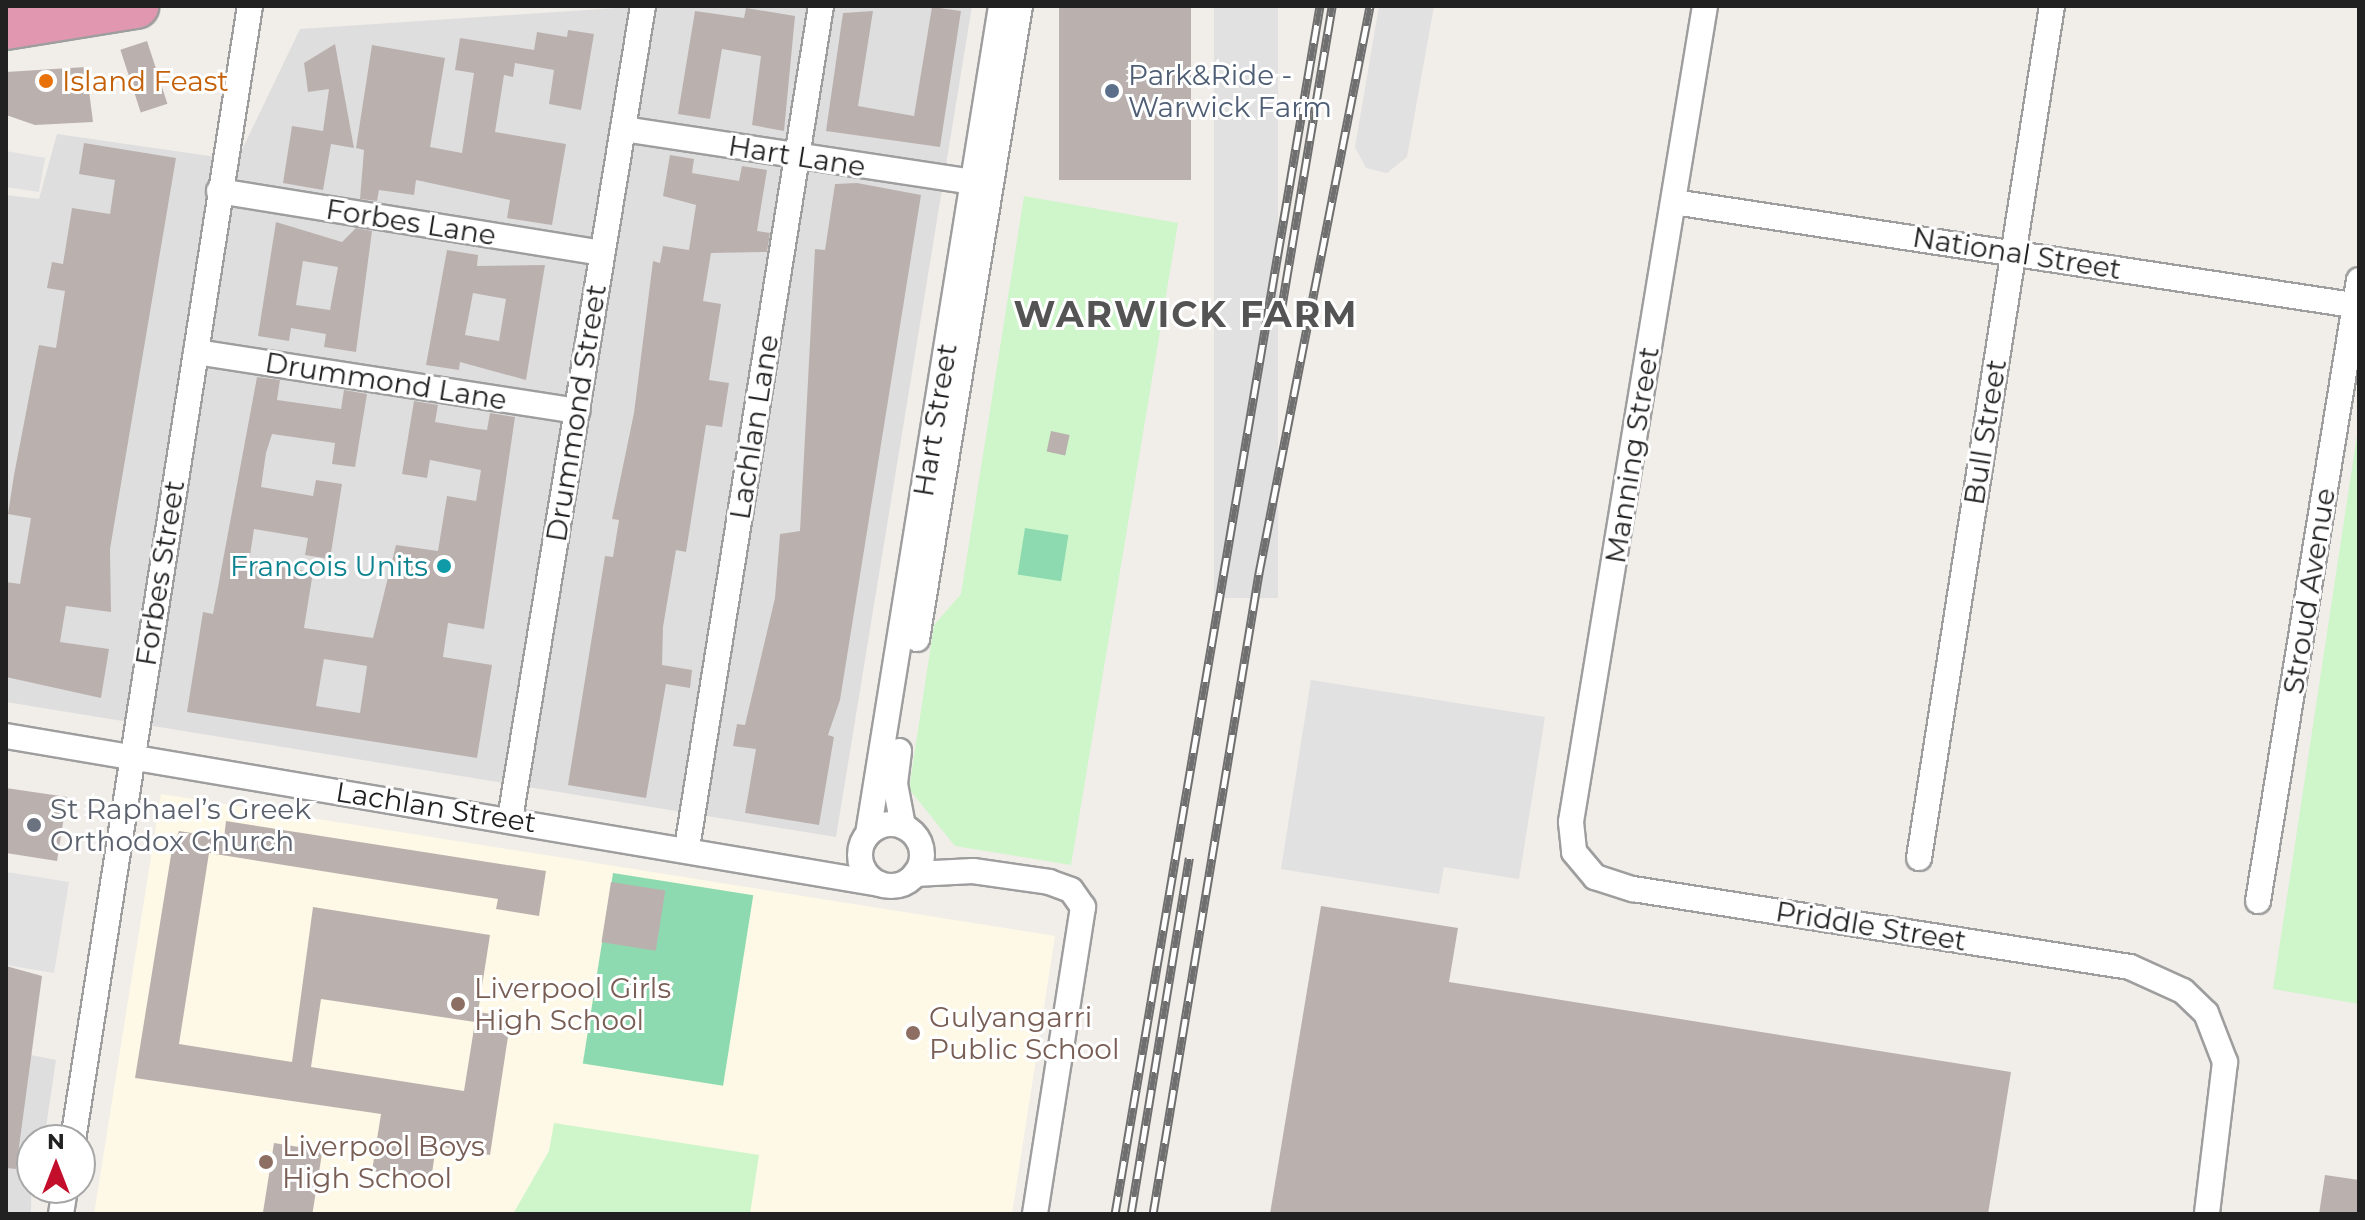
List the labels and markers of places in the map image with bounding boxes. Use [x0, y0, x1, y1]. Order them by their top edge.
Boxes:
place label: Park&Ride - Warwick Farm [1128, 58, 1332, 124]
place label: Island Feast [62, 64, 229, 98]
marker: Island Feast [37, 72, 55, 90]
marker: Park&Ride - Warwick Farm [1103, 82, 1121, 100]
place label: Francois Units [230, 549, 428, 583]
marker: Francois Units [435, 557, 453, 575]
place label: St Raphael’s Greek Orthodox Church [50, 792, 311, 858]
marker: St Raphael’s Greek Orthodox Church [25, 816, 43, 834]
place label: Liverpool Girls High School [474, 971, 671, 1037]
marker: Liverpool Girls High School [449, 995, 467, 1013]
place label: Gulyangarri Public School [929, 1000, 1119, 1066]
marker: Gulyangarri Public School [904, 1024, 922, 1042]
place label: Liverpool Boys High School [282, 1129, 485, 1195]
marker: Liverpool Boys High School [257, 1153, 275, 1171]

